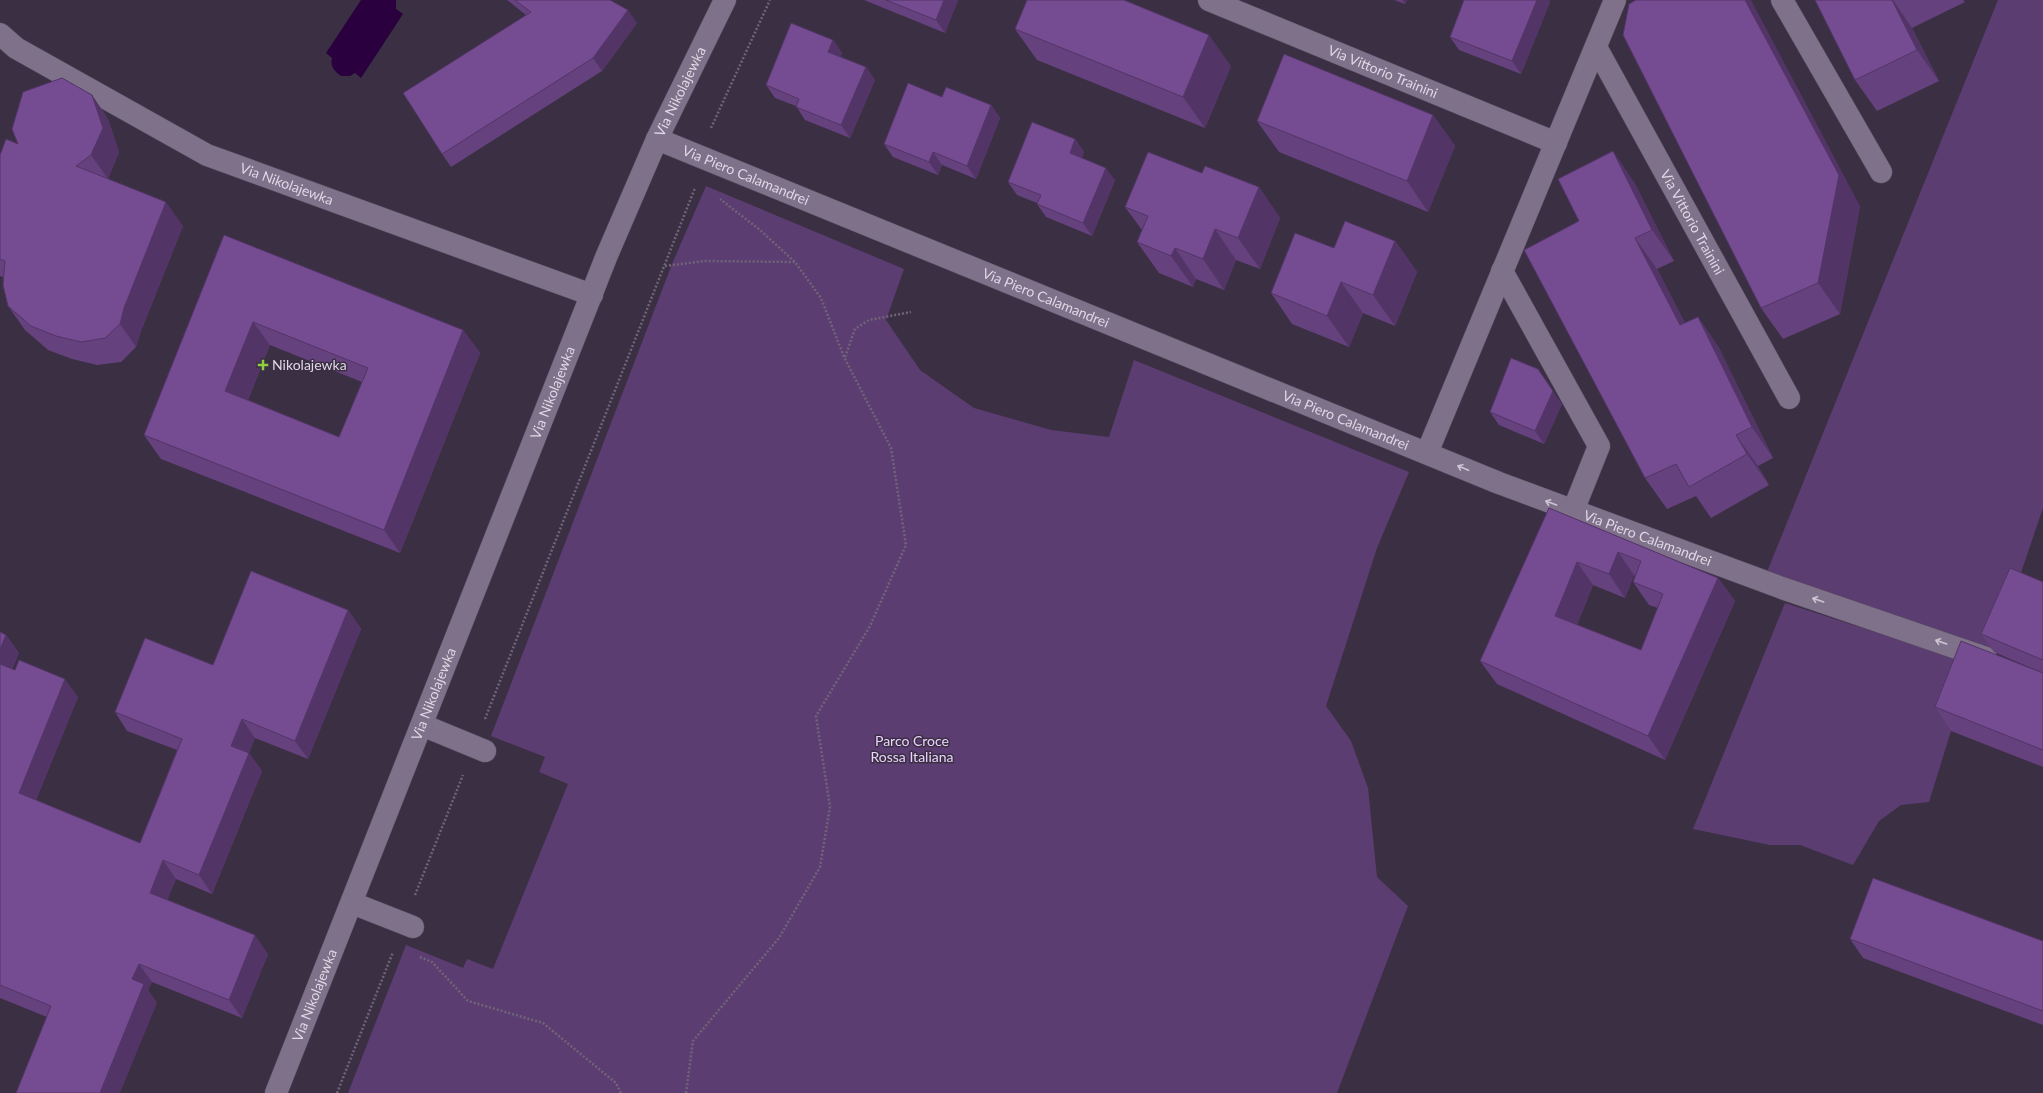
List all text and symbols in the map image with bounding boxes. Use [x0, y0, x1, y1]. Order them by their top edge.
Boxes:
street label: Via Vittorio Trainini [1326, 41, 1440, 101]
street label: Via Nikolajewka [651, 44, 709, 139]
street label: Via Piero Calamandrei [680, 141, 812, 208]
street label: Via Nikolajewka [238, 159, 336, 208]
street label: Via Vittorio Trainini [1657, 167, 1729, 278]
street label: Via Piero Calamandrei [980, 264, 1112, 331]
street label: Via Nikolajewka [526, 344, 578, 441]
place label: Nikolajewka [272, 356, 347, 373]
marker: Nikolajewka [257, 359, 269, 371]
street label: Via Piero Calamandrei [1280, 386, 1412, 453]
one-way arrow [1458, 464, 1470, 472]
one-way arrow [1546, 498, 1558, 506]
street label: Via Piero Calamandrei [1581, 506, 1714, 569]
one-way arrow [1812, 596, 1825, 603]
one-way arrow [1936, 638, 1948, 646]
street label: Via Nikolajewka [407, 645, 459, 743]
park label: Parco Croce Rossa Italiana [870, 732, 954, 765]
street label: Via Nikolajewka [288, 946, 340, 1044]

